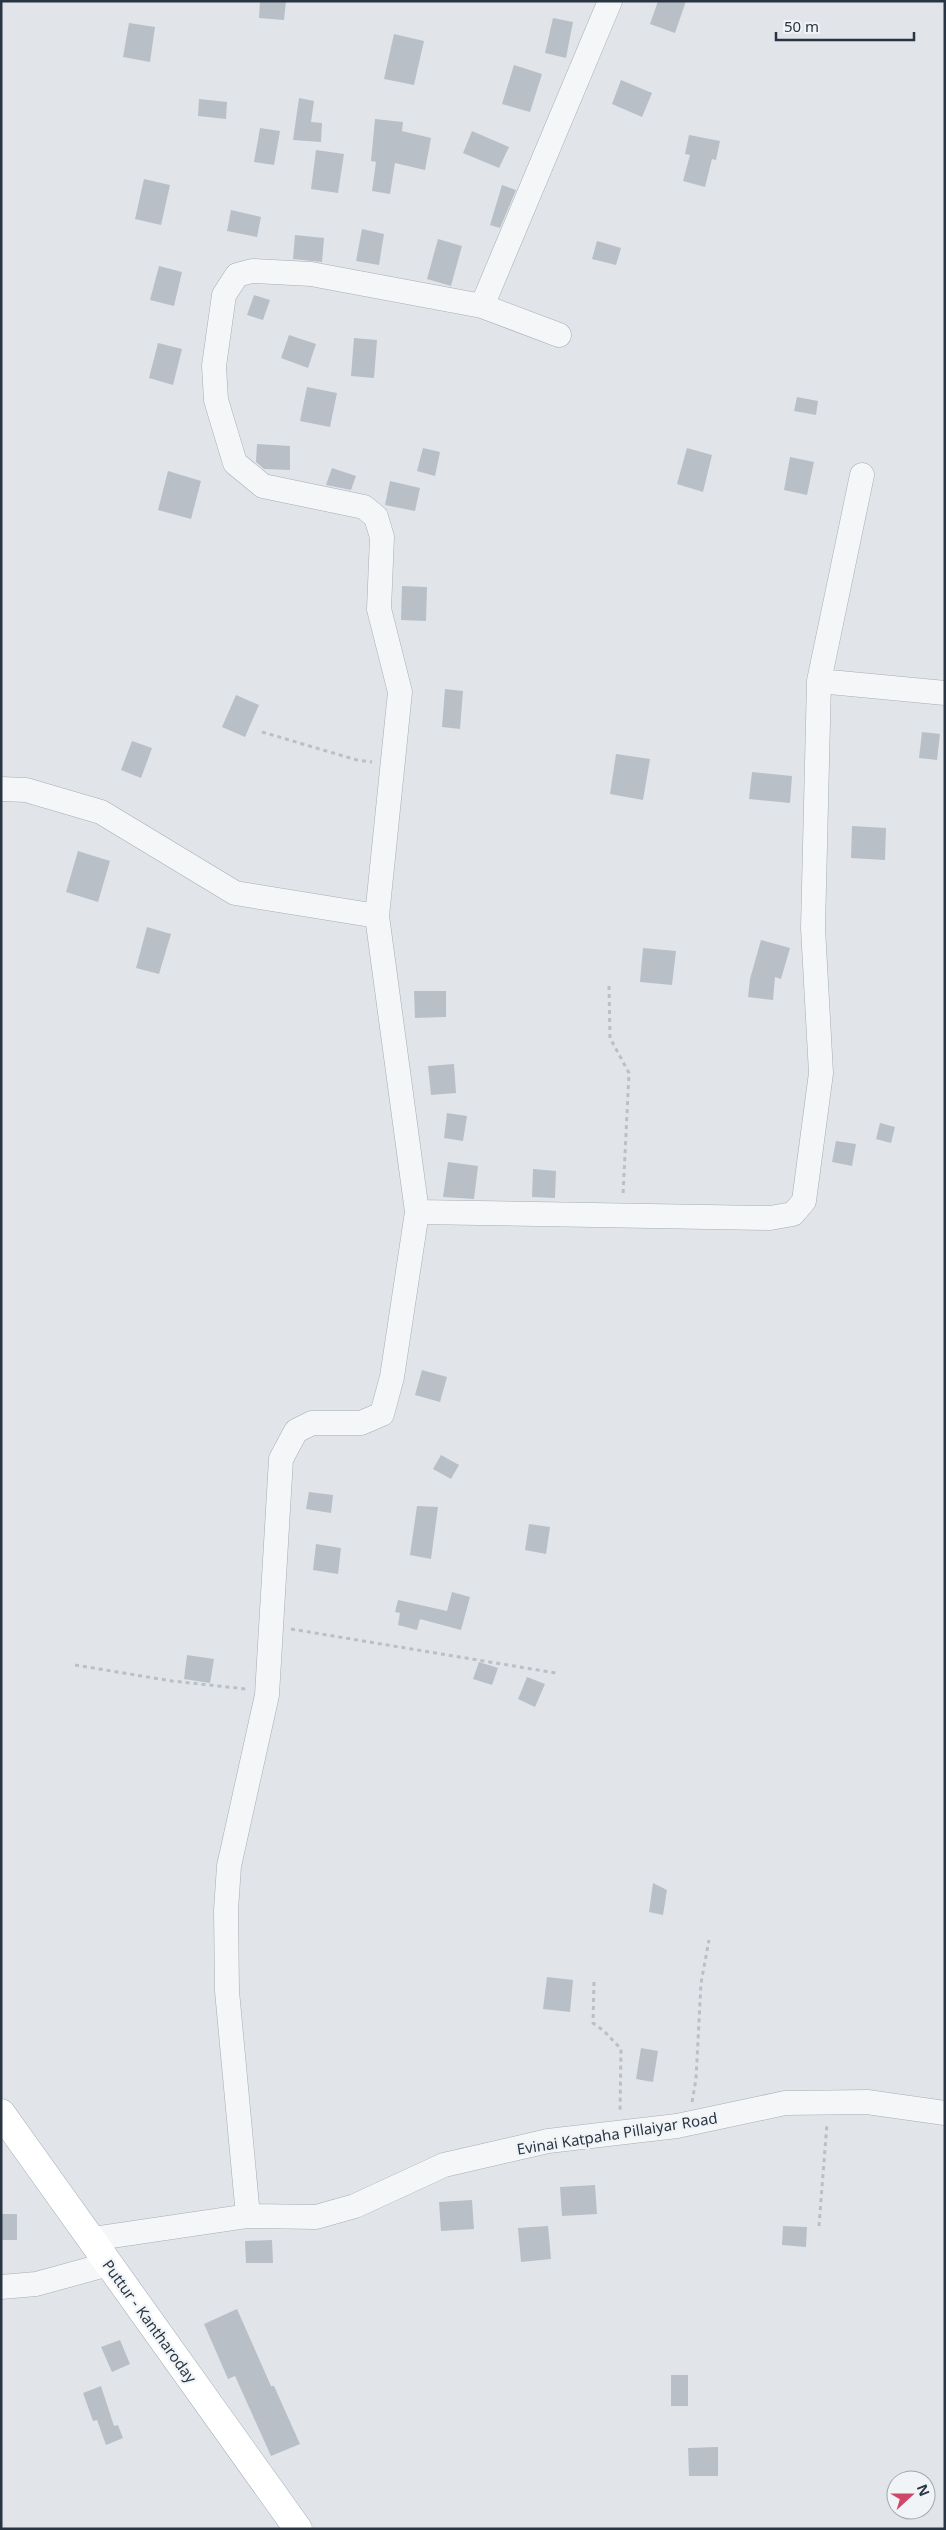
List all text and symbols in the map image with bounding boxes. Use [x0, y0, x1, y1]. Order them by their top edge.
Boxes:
scale bar [776, 10, 914, 42]
text: 50 m [784, 16, 819, 36]
street label: Evinai Katpaha Pillaiyar Road [515, 2107, 719, 2159]
street label: Puttur - Kantharoday [99, 2255, 202, 2387]
north arrow [886, 2470, 936, 2520]
text: N [913, 2481, 935, 2499]

